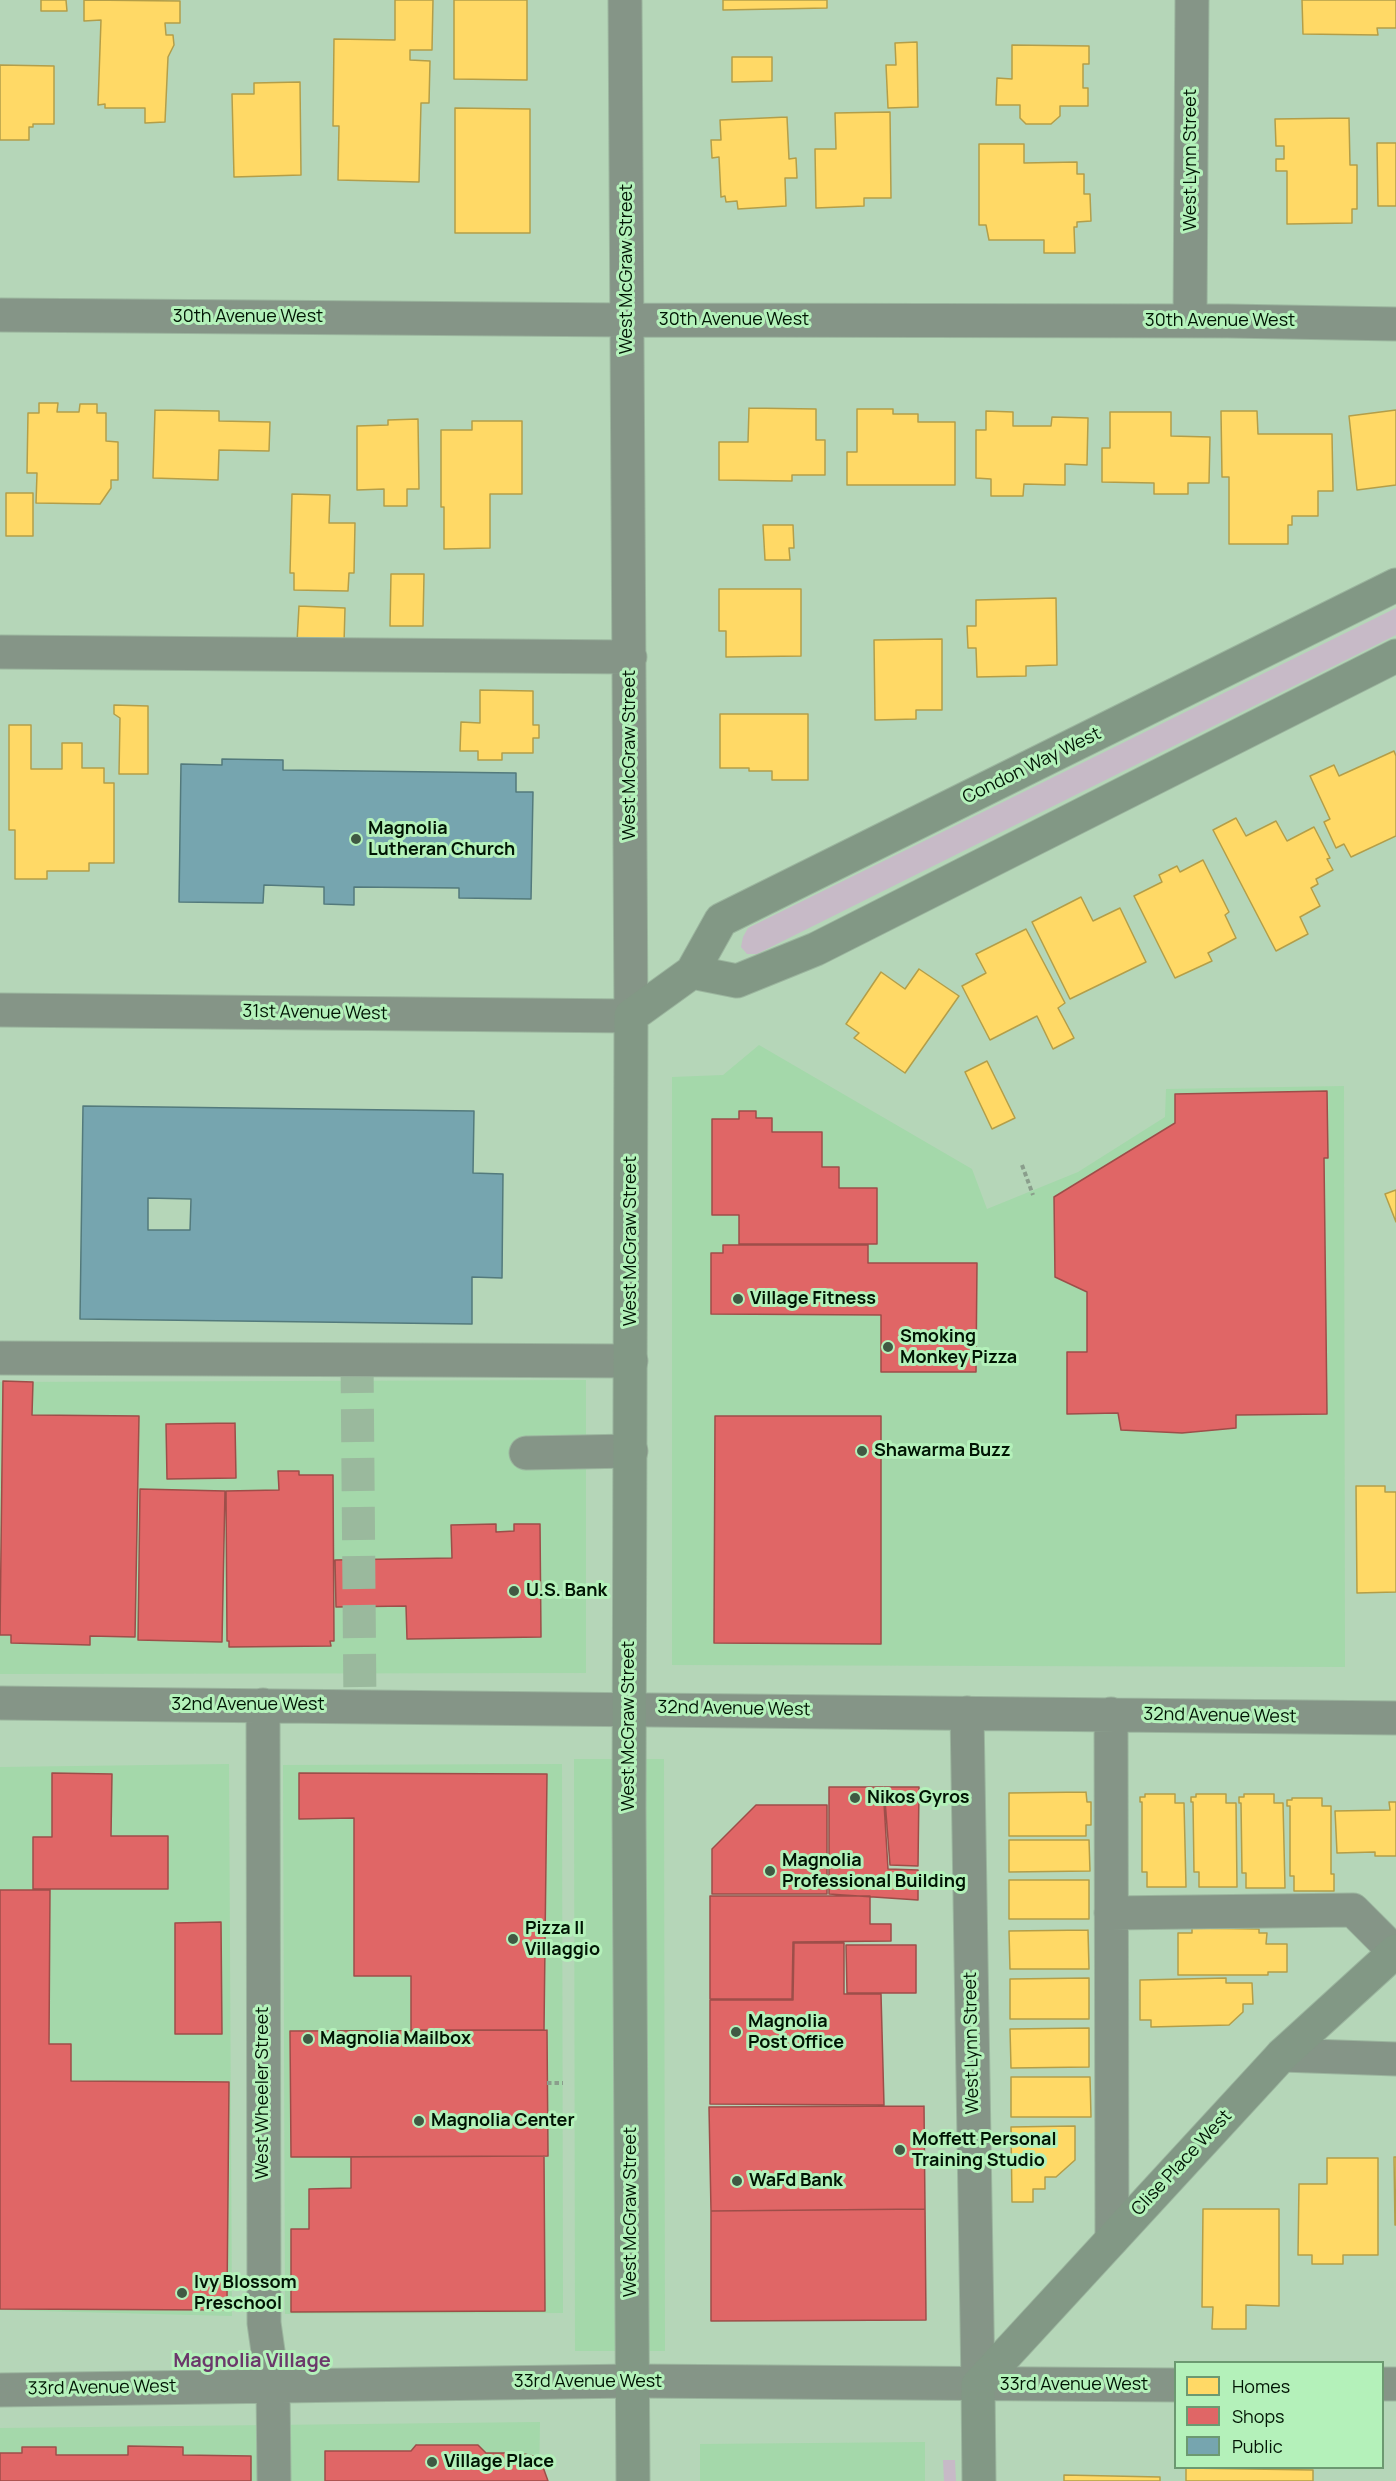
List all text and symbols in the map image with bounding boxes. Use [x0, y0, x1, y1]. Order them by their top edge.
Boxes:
street label: West Lynn Street [1180, 89, 1202, 231]
street label: West McGraw Street [616, 184, 638, 354]
street label: 30th Avenue West [173, 306, 323, 328]
street label: 30th Avenue West [659, 309, 809, 331]
street label: 30th Avenue West [1145, 310, 1295, 332]
street label: West McGraw Street [619, 670, 641, 840]
street label: Condon Way West [959, 723, 1105, 809]
place label: Magnolia Lutheran Church [368, 818, 515, 860]
marker: Magnolia Lutheran Church [349, 832, 363, 846]
street label: 31st Avenue West [242, 1001, 388, 1025]
street label: West McGraw Street [620, 1156, 642, 1326]
place label: Village Fitness [750, 1288, 876, 1310]
marker: Village Fitness [731, 1292, 745, 1306]
place label: Smoking Monkey Pizza [900, 1326, 1017, 1368]
marker: Smoking Monkey Pizza [881, 1340, 895, 1354]
place label: Shawarma Buzz [874, 1440, 1011, 1462]
marker: Shawarma Buzz [855, 1444, 869, 1458]
place label: U.S. Bank [526, 1580, 607, 1602]
marker: U.S. Bank [507, 1584, 521, 1598]
street label: West McGraw Street [618, 1641, 640, 1811]
street label: 32nd Avenue West [171, 1694, 325, 1716]
street label: 32nd Avenue West [657, 1697, 811, 1721]
street label: 32nd Avenue West [1143, 1704, 1297, 1728]
place label: Nikos Gyros [867, 1787, 970, 1809]
marker: Nikos Gyros [848, 1791, 862, 1805]
place label: Magnolia Professional Building [782, 1850, 966, 1892]
marker: Magnolia Professional Building [763, 1864, 777, 1878]
place label: Pizza Il Villaggio [525, 1918, 600, 1960]
marker: Pizza Il Villaggio [506, 1932, 520, 1946]
street label: West Lynn Street [960, 1972, 984, 2114]
street label: West Wheeler Street [252, 2007, 274, 2179]
place label: Magnolia Post Office [748, 2011, 844, 2054]
marker: Magnolia Post Office [729, 2025, 743, 2039]
place label: Magnolia Mailbox [320, 2028, 471, 2050]
marker: Magnolia Mailbox [301, 2032, 315, 2046]
street label: Clise Place West [1127, 2106, 1237, 2220]
place label: Magnolia Center [431, 2110, 575, 2132]
marker: Magnolia Center [412, 2114, 426, 2128]
street label: West McGraw Street [620, 2127, 642, 2297]
place label: Moffett Personal Training Studio [912, 2129, 1057, 2172]
marker: Moffett Personal Training Studio [893, 2143, 907, 2157]
place label: WaFd Bank [749, 2170, 843, 2192]
marker: WaFd Bank [730, 2174, 744, 2188]
place label: Ivy Blossom Preschool [194, 2272, 297, 2314]
marker: Ivy Blossom Preschool [175, 2286, 189, 2300]
district label: Magnolia Village [173, 2349, 331, 2373]
legend [1174, 2361, 1384, 2469]
street label: 33rd Avenue West [514, 2371, 662, 2393]
street label: 33rd Avenue West [1000, 2374, 1148, 2396]
text: Homes [1232, 2374, 1290, 2398]
street label: 33rd Avenue West [28, 2376, 176, 2400]
text: Shops [1232, 2404, 1284, 2428]
text: Public [1232, 2434, 1283, 2458]
place label: Village Place [444, 2451, 554, 2473]
marker: Village Place [425, 2455, 439, 2469]

